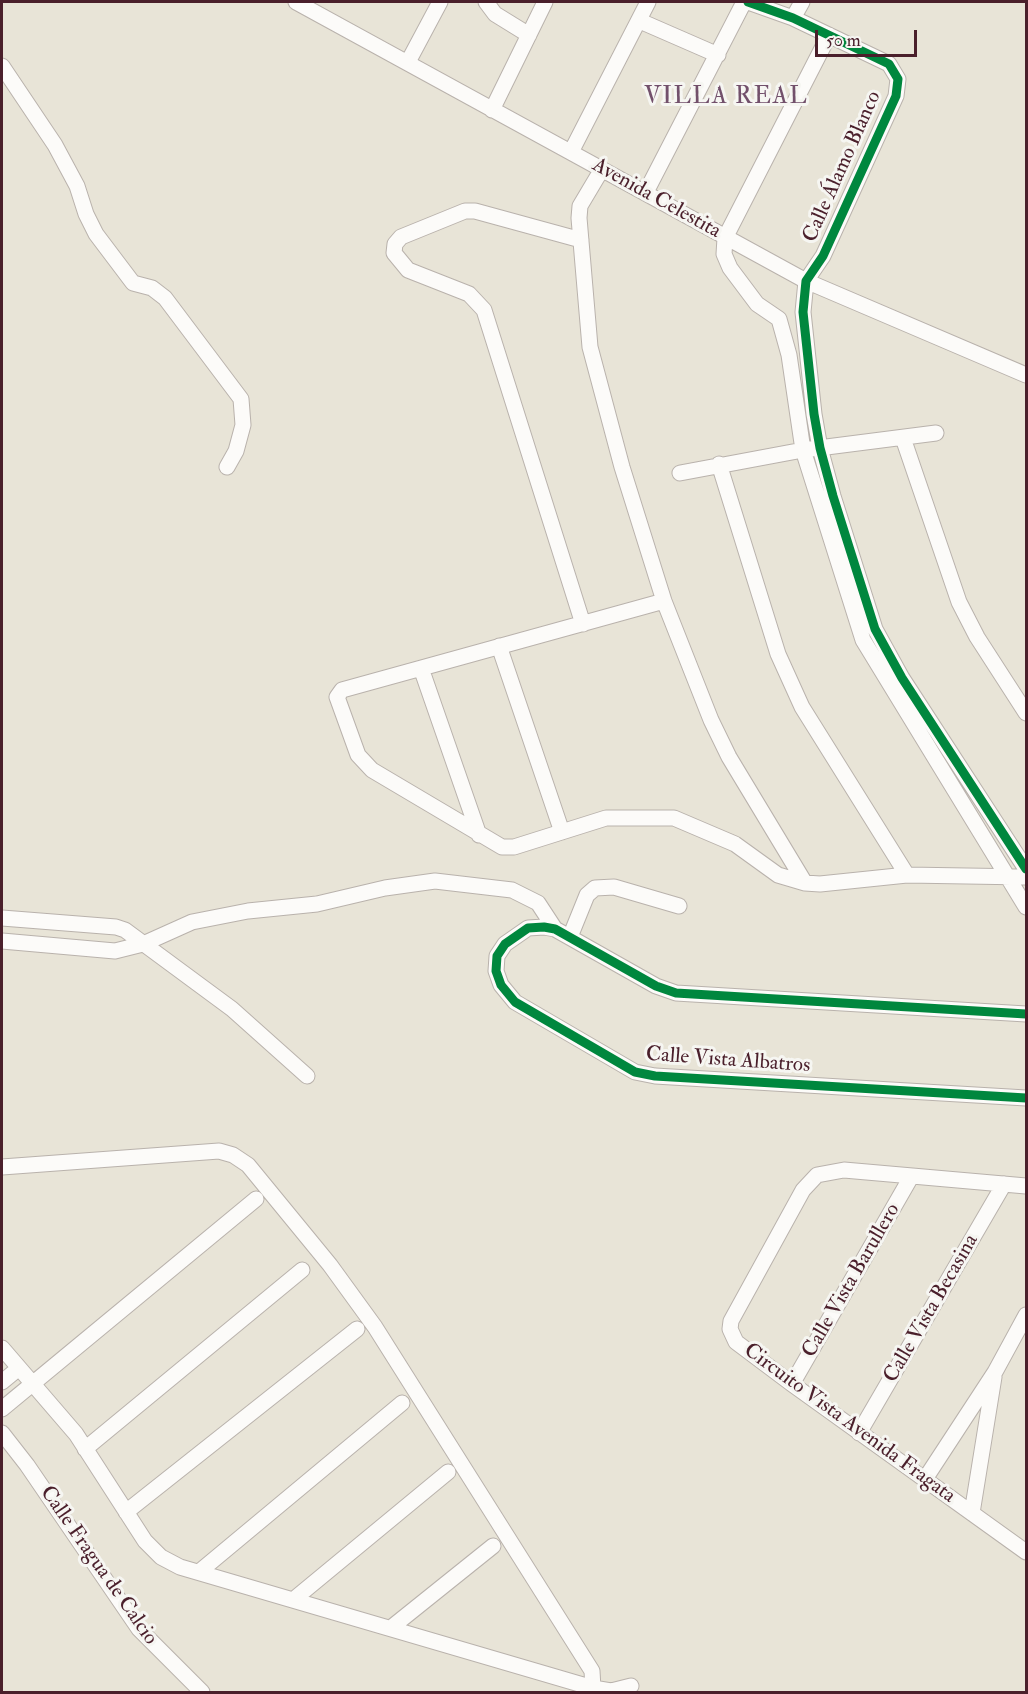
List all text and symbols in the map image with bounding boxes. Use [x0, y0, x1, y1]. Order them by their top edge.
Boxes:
scale bar [818, 18, 920, 56]
text: 50 m [826, 29, 861, 52]
district label: VILLA REAL [644, 84, 808, 112]
street label: Calle Álamo Blanco [798, 87, 888, 247]
street label: Avenida Celestita [587, 153, 725, 245]
street label: Calle Vista Albatros [645, 1043, 811, 1079]
street label: Calle Vista Barullero [798, 1200, 906, 1362]
street label: Calle Vista Becasina [879, 1230, 985, 1388]
street label: Circuito Vista Avenida Fragata [738, 1339, 960, 1509]
street label: Calle Fragua de Calcio [34, 1482, 162, 1650]

